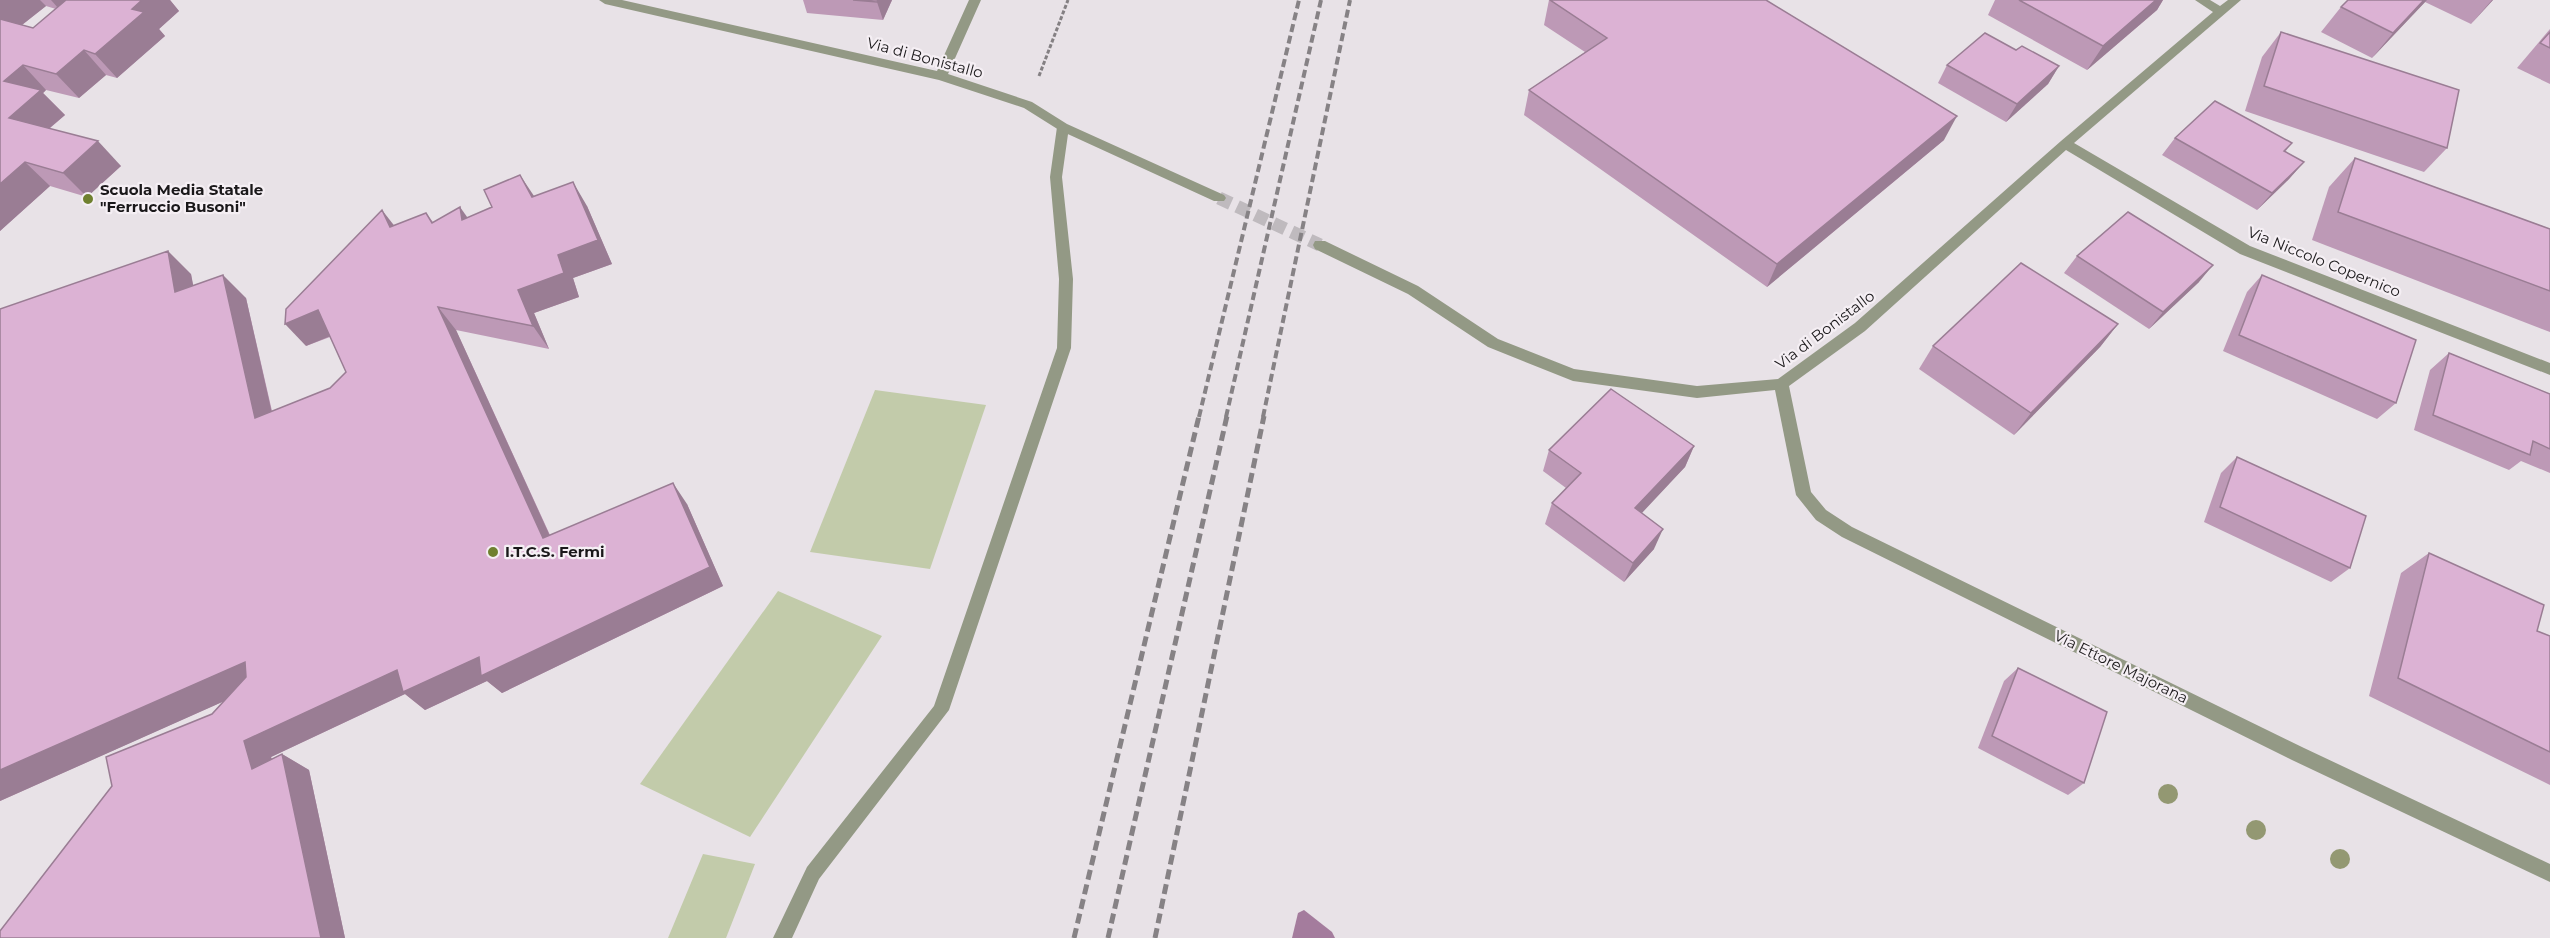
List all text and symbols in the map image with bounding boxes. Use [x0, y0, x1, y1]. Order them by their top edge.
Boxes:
street label: Via di Bonistallo [865, 33, 985, 82]
place label: Scuola Media Statale "Ferruccio Busoni" [100, 180, 263, 216]
marker: Scuola Media Statale "Ferruccio Busoni" [81, 192, 95, 206]
street label: Via Niccolo Copernico [2245, 222, 2403, 301]
street label: Via di Bonistallo [1771, 286, 1878, 373]
place label: I.T.C.S. Fermi [505, 542, 604, 561]
marker: I.T.C.S. Fermi [486, 545, 500, 559]
street label: Via Ettore Majorana [2051, 626, 2191, 707]

